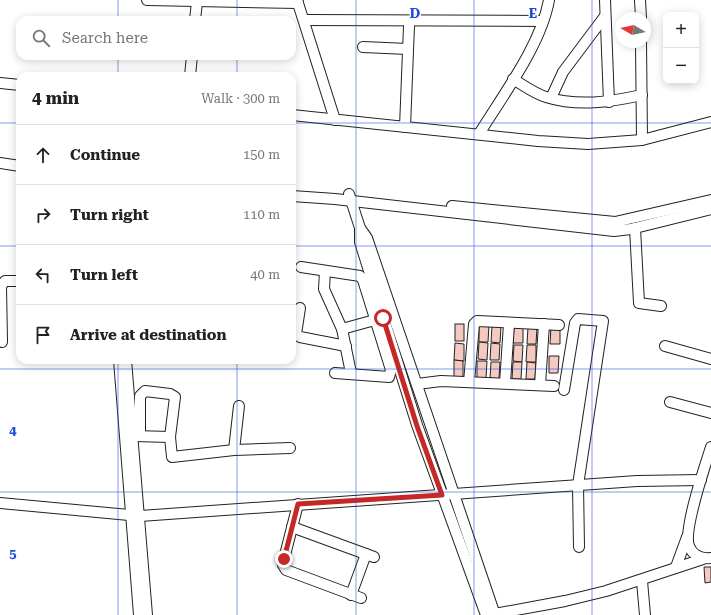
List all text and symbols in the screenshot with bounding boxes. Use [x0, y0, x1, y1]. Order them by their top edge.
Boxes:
text: D [410, 6, 420, 21]
text: E [529, 6, 537, 21]
north arrow [615, 12, 651, 48]
map controls [663, 12, 699, 84]
button: + [663, 12, 699, 48]
search box [16, 16, 296, 60]
icon: search [30, 27, 52, 49]
text: Search here [62, 29, 148, 47]
button: − [663, 48, 699, 84]
text: 4 min [32, 88, 79, 108]
text: Walk · 300 m [201, 91, 280, 106]
icon: ahead [32, 144, 54, 166]
text: Continue [70, 146, 140, 164]
text: 150 m [243, 147, 280, 162]
icon: right [32, 204, 54, 226]
text: Turn right [70, 206, 149, 224]
text: 110 m [243, 207, 280, 222]
icon: left [32, 264, 54, 286]
text: Turn left [70, 266, 138, 284]
text: 40 m [250, 267, 280, 282]
route start [374, 309, 392, 327]
icon: arrive [32, 324, 54, 346]
text: Arrive at destination [70, 326, 226, 344]
text: 4 [9, 423, 17, 438]
text: 5 [9, 546, 17, 561]
route end [275, 550, 293, 568]

